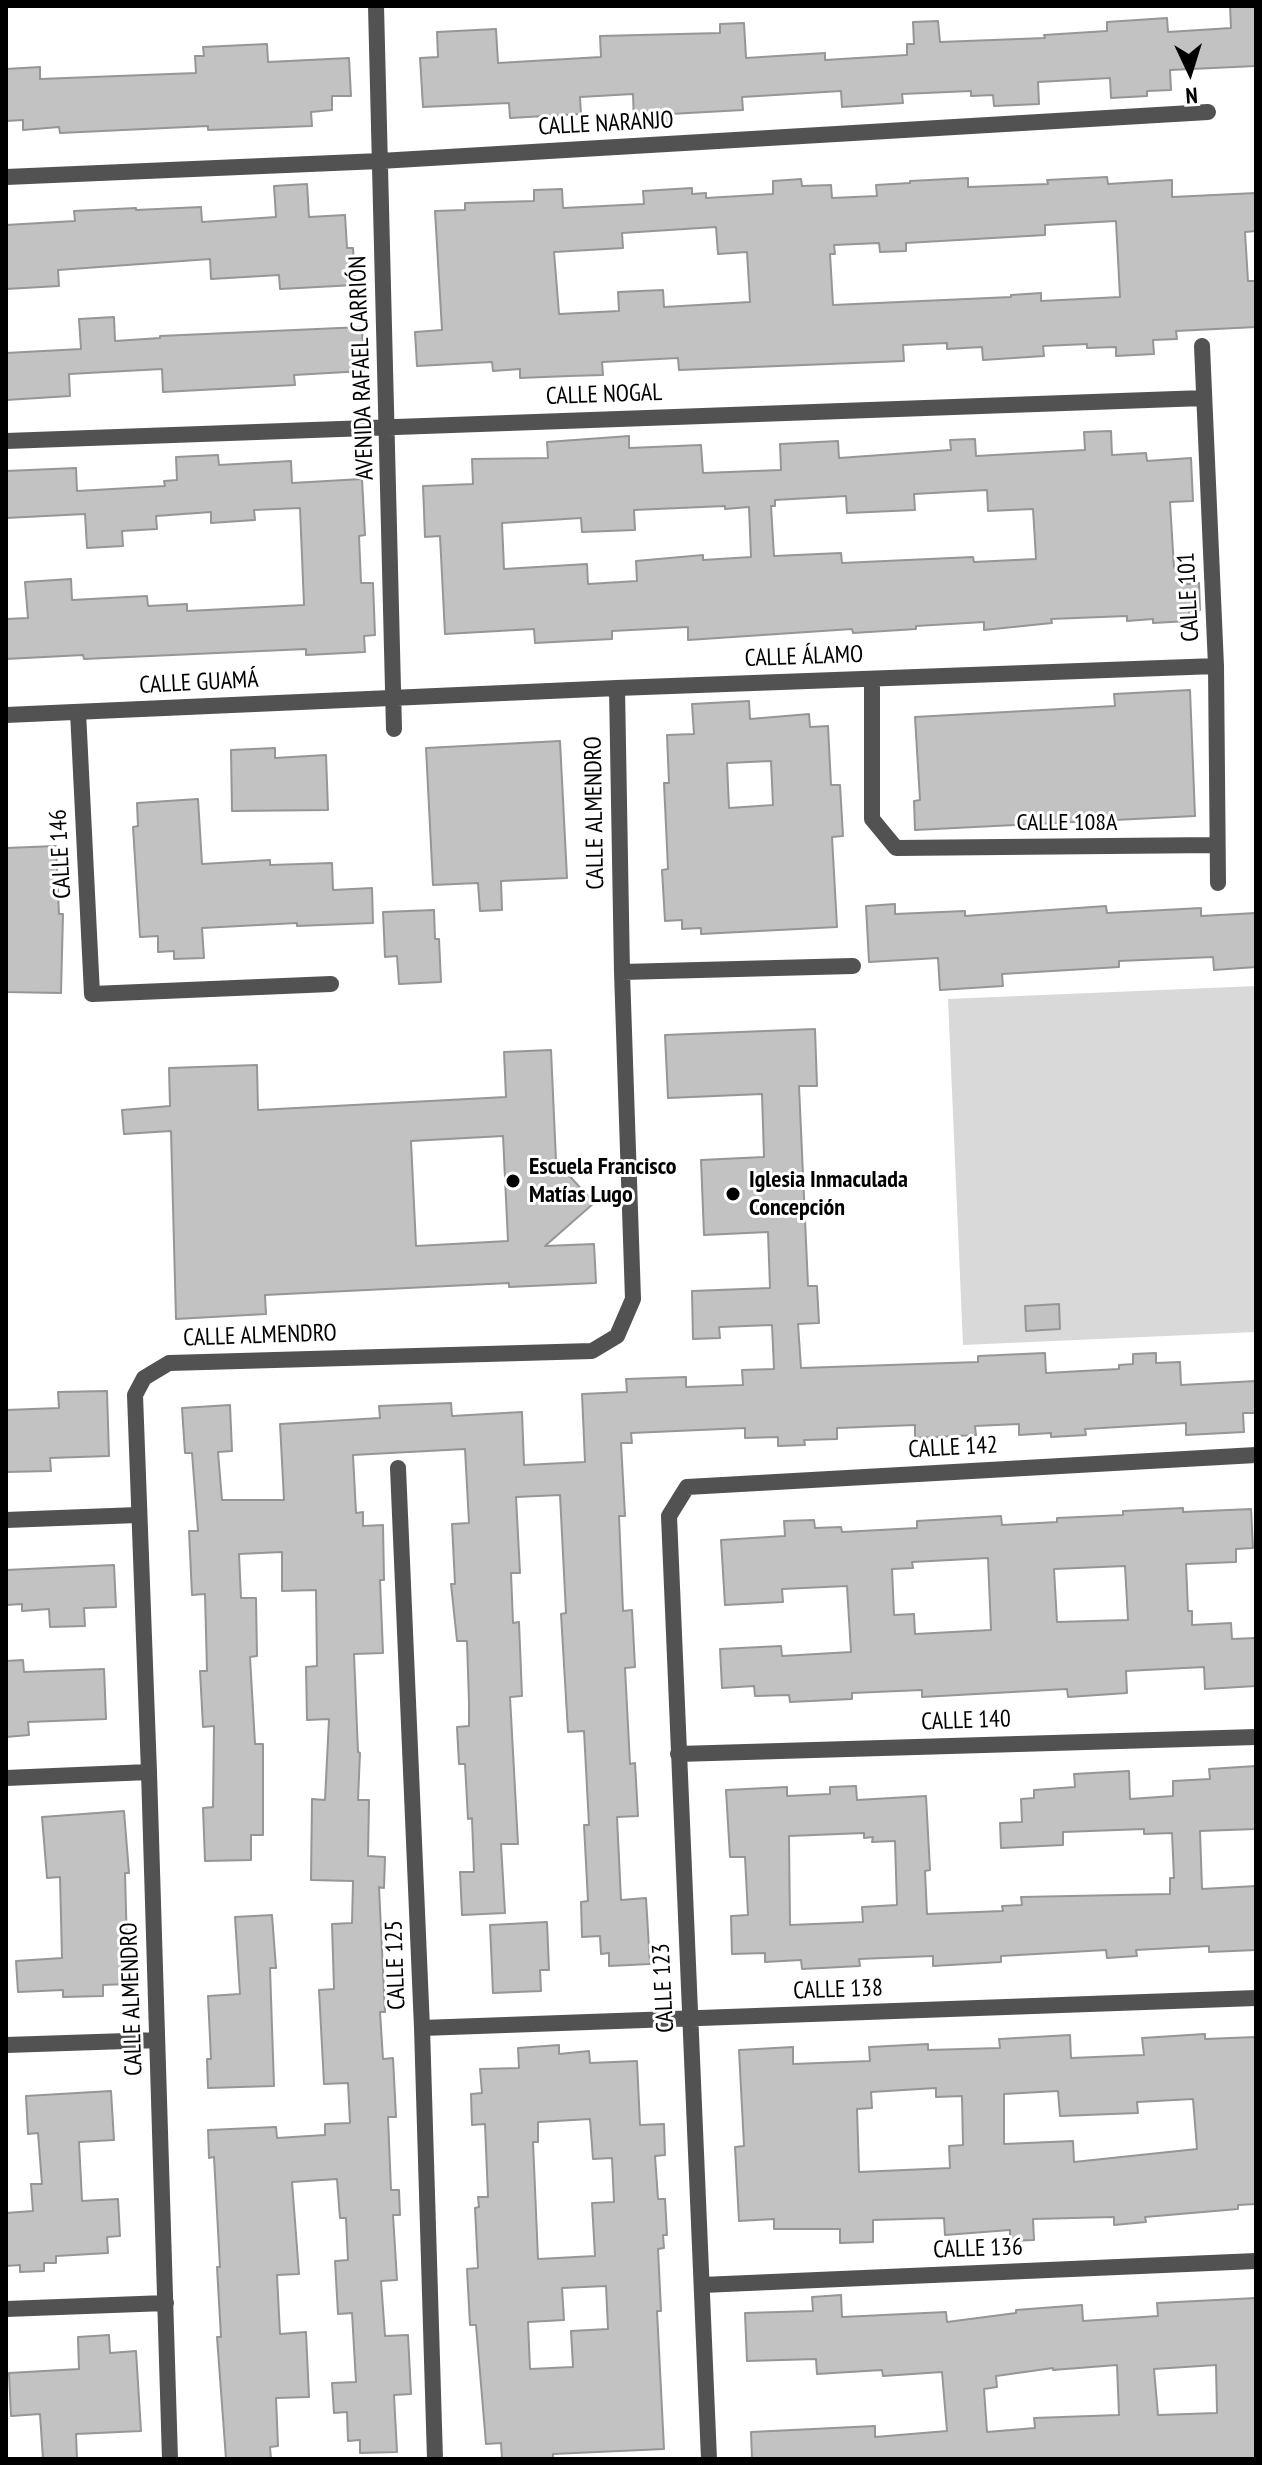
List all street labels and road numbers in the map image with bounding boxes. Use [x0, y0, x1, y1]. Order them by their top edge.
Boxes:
street label: CALLE NARANJO [538, 106, 674, 142]
street label: AVENIDA RAFAEL CARRIÓN [344, 255, 380, 481]
street label: CALLE NOGAL [545, 379, 663, 411]
street label: CALLE 101 [1172, 552, 1206, 642]
street label: CALLE ÁLAMO [744, 641, 864, 673]
street label: CALLE GUAMÁ [139, 665, 259, 701]
street label: CALLE ALMENDRO [579, 736, 611, 890]
street label: CALLE 146 [44, 809, 78, 899]
street label: CALLE 108A [1017, 809, 1117, 837]
street label: CALLE ALMENDRO [183, 1319, 337, 1353]
street label: CALLE 142 [908, 1431, 998, 1465]
street label: CALLE 140 [921, 1705, 1011, 1737]
street label: CALLE 125 [380, 1920, 412, 2010]
street label: CALLE ALMENDRO [115, 1922, 149, 2076]
street label: CALLE 123 [647, 1943, 681, 2033]
street label: CALLE 138 [793, 1974, 883, 2006]
street label: CALLE 136 [933, 2233, 1023, 2265]

